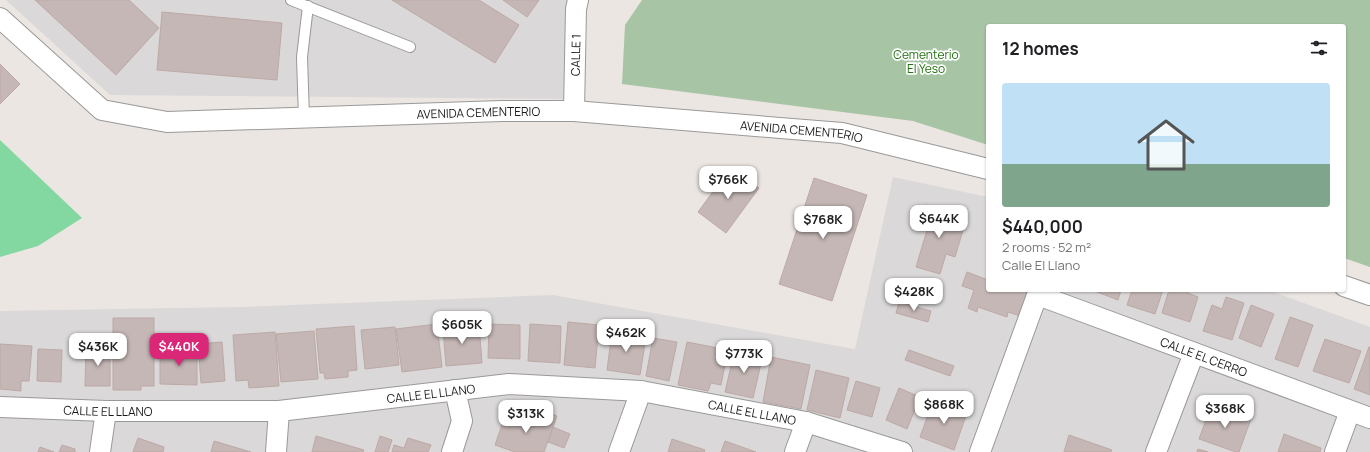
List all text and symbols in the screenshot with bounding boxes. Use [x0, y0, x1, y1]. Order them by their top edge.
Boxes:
street label: CALLE 1 [566, 34, 584, 76]
text: 12 homes [1002, 37, 1079, 60]
icon: filters [1308, 37, 1330, 59]
park label: Cementerio El Yeso [893, 46, 959, 77]
street label: AVENIDA CEMENTERIO [416, 103, 540, 122]
icon: home [1130, 109, 1202, 181]
street label: AVENIDA CEMENTERIO [739, 116, 865, 146]
pin: $766K [700, 166, 756, 200]
text: $766K [708, 170, 748, 188]
pin: $644K [911, 205, 967, 239]
pin: $768K [795, 206, 851, 240]
text: $644K [919, 209, 959, 227]
text: $768K [803, 210, 843, 228]
text: $440,000 [1002, 215, 1083, 238]
text: 2 rooms · 52 m² [1002, 238, 1091, 256]
text: Calle El Llano [1002, 256, 1080, 274]
pin: $428K [886, 278, 942, 312]
text: $428K [894, 282, 934, 300]
pin: $605K [434, 311, 490, 345]
text: $605K [442, 315, 482, 333]
pin: $462K [598, 319, 654, 353]
text: $462K [606, 323, 646, 341]
pin: $436K [70, 333, 126, 367]
pin: $440K [151, 333, 207, 367]
street label: CALLE EL CERRO [1158, 333, 1250, 380]
text: $436K [78, 337, 118, 355]
text: $440K [159, 337, 199, 355]
pin: $773K [716, 340, 772, 374]
text: $773K [725, 344, 763, 362]
street label: CALLE EL LLANO [386, 379, 476, 407]
pin: $868K [916, 391, 972, 425]
street label: CALLE EL LLANO [707, 395, 798, 429]
text: $868K [924, 395, 964, 413]
pin: $368K [1197, 395, 1253, 429]
text: $368K [1205, 399, 1245, 417]
pin: $313K [498, 400, 554, 434]
street label: CALLE EL LLANO [63, 401, 153, 420]
text: $313K [507, 404, 545, 422]

